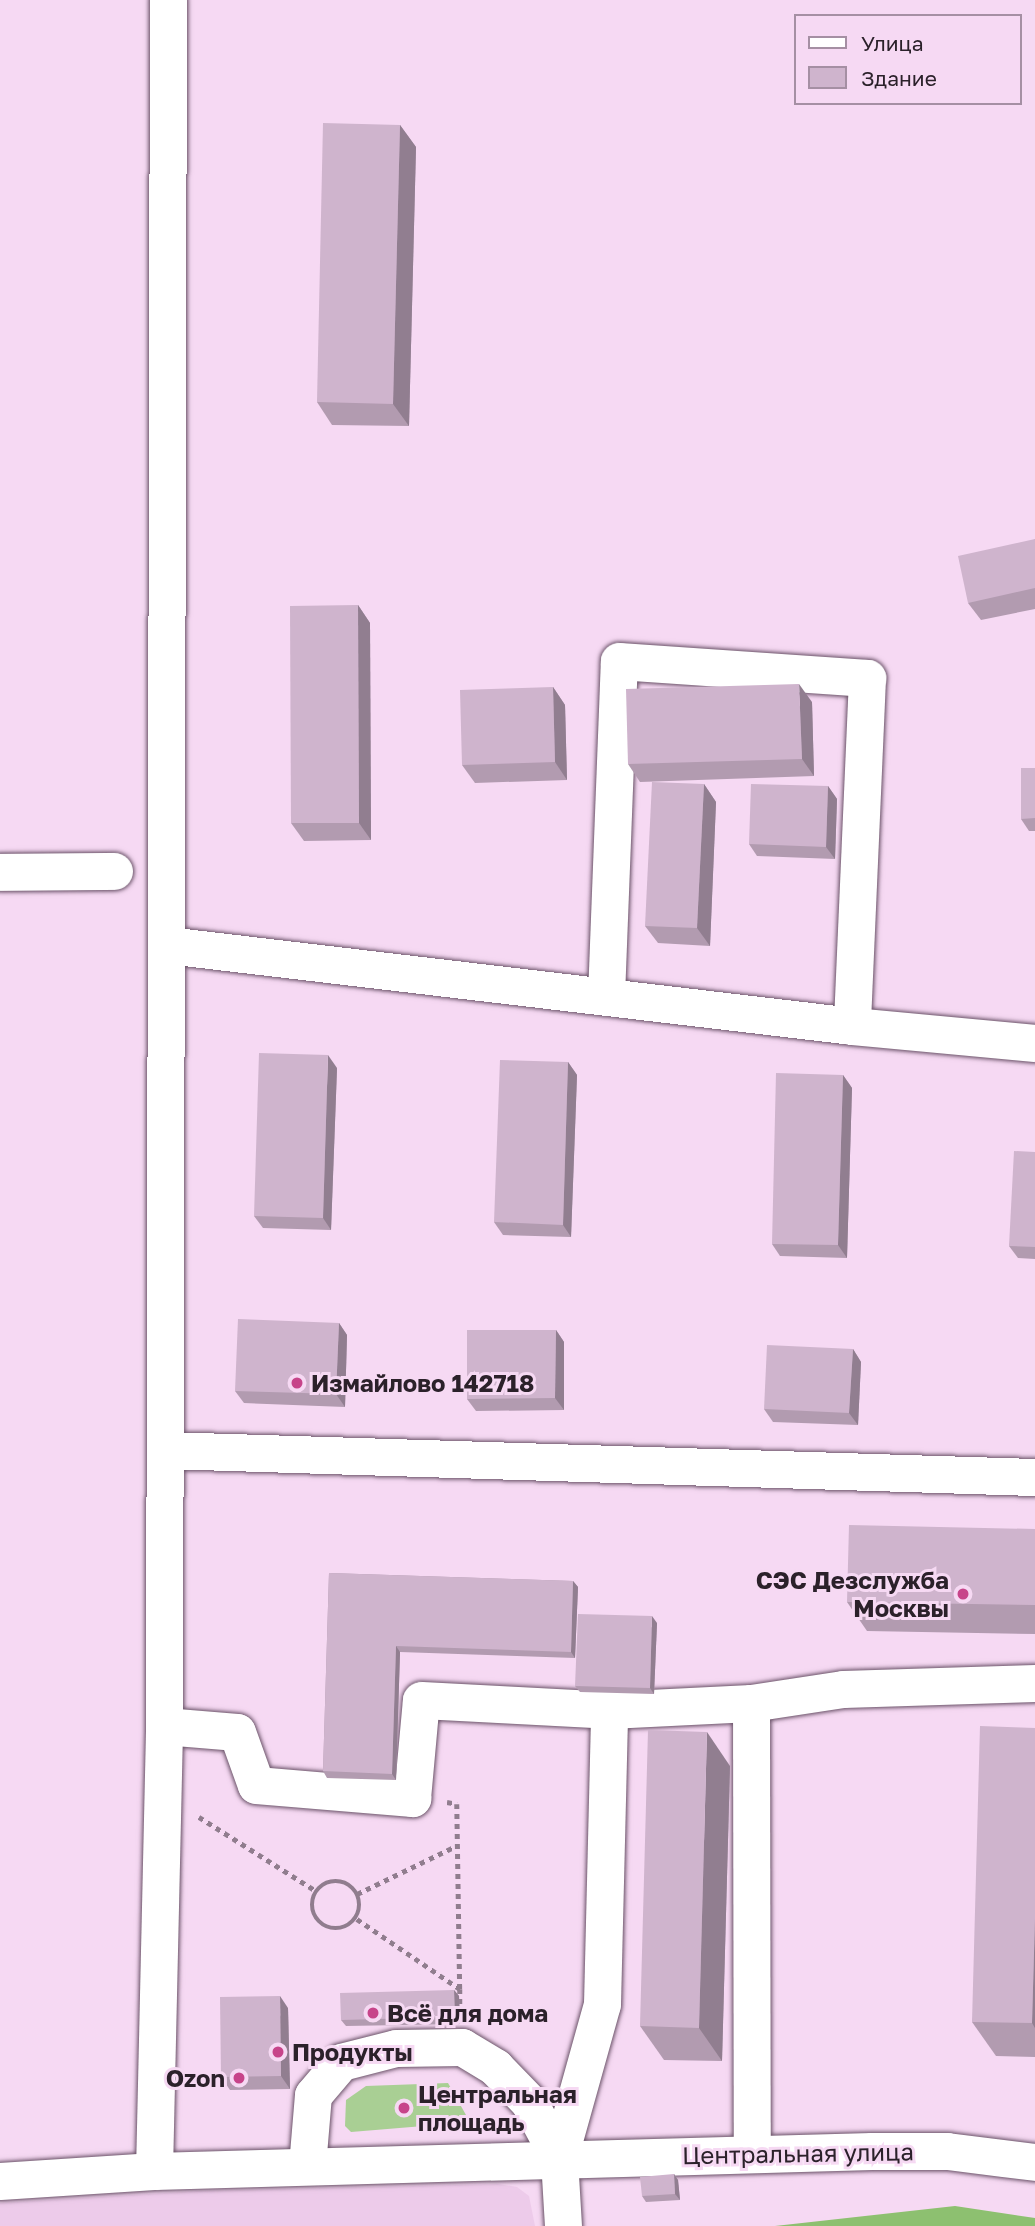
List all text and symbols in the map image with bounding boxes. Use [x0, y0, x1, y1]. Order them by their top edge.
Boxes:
legend [794, 14, 1021, 105]
text: Улица [861, 30, 924, 56]
text: Здание [861, 65, 937, 91]
place label: Измайлово 142718 [311, 1369, 534, 1397]
marker: Измайлово 142718 [289, 1375, 305, 1391]
place label: СЭС Дезслужба Москвы [756, 1566, 949, 1622]
marker: СЭС Дезслужба Москвы [955, 1586, 971, 1602]
place label: Всё для дома [387, 1999, 548, 2027]
marker: Всё для дома [365, 2005, 381, 2021]
place label: Продукты [292, 2038, 413, 2066]
marker: Продукты [270, 2044, 286, 2060]
place label: Ozon [166, 2064, 225, 2092]
marker: Ozon [231, 2070, 247, 2086]
place label: Центральная площадь [418, 2080, 577, 2136]
marker: Центральная площадь [396, 2100, 412, 2116]
street label: Центральная улица [682, 2137, 914, 2169]

